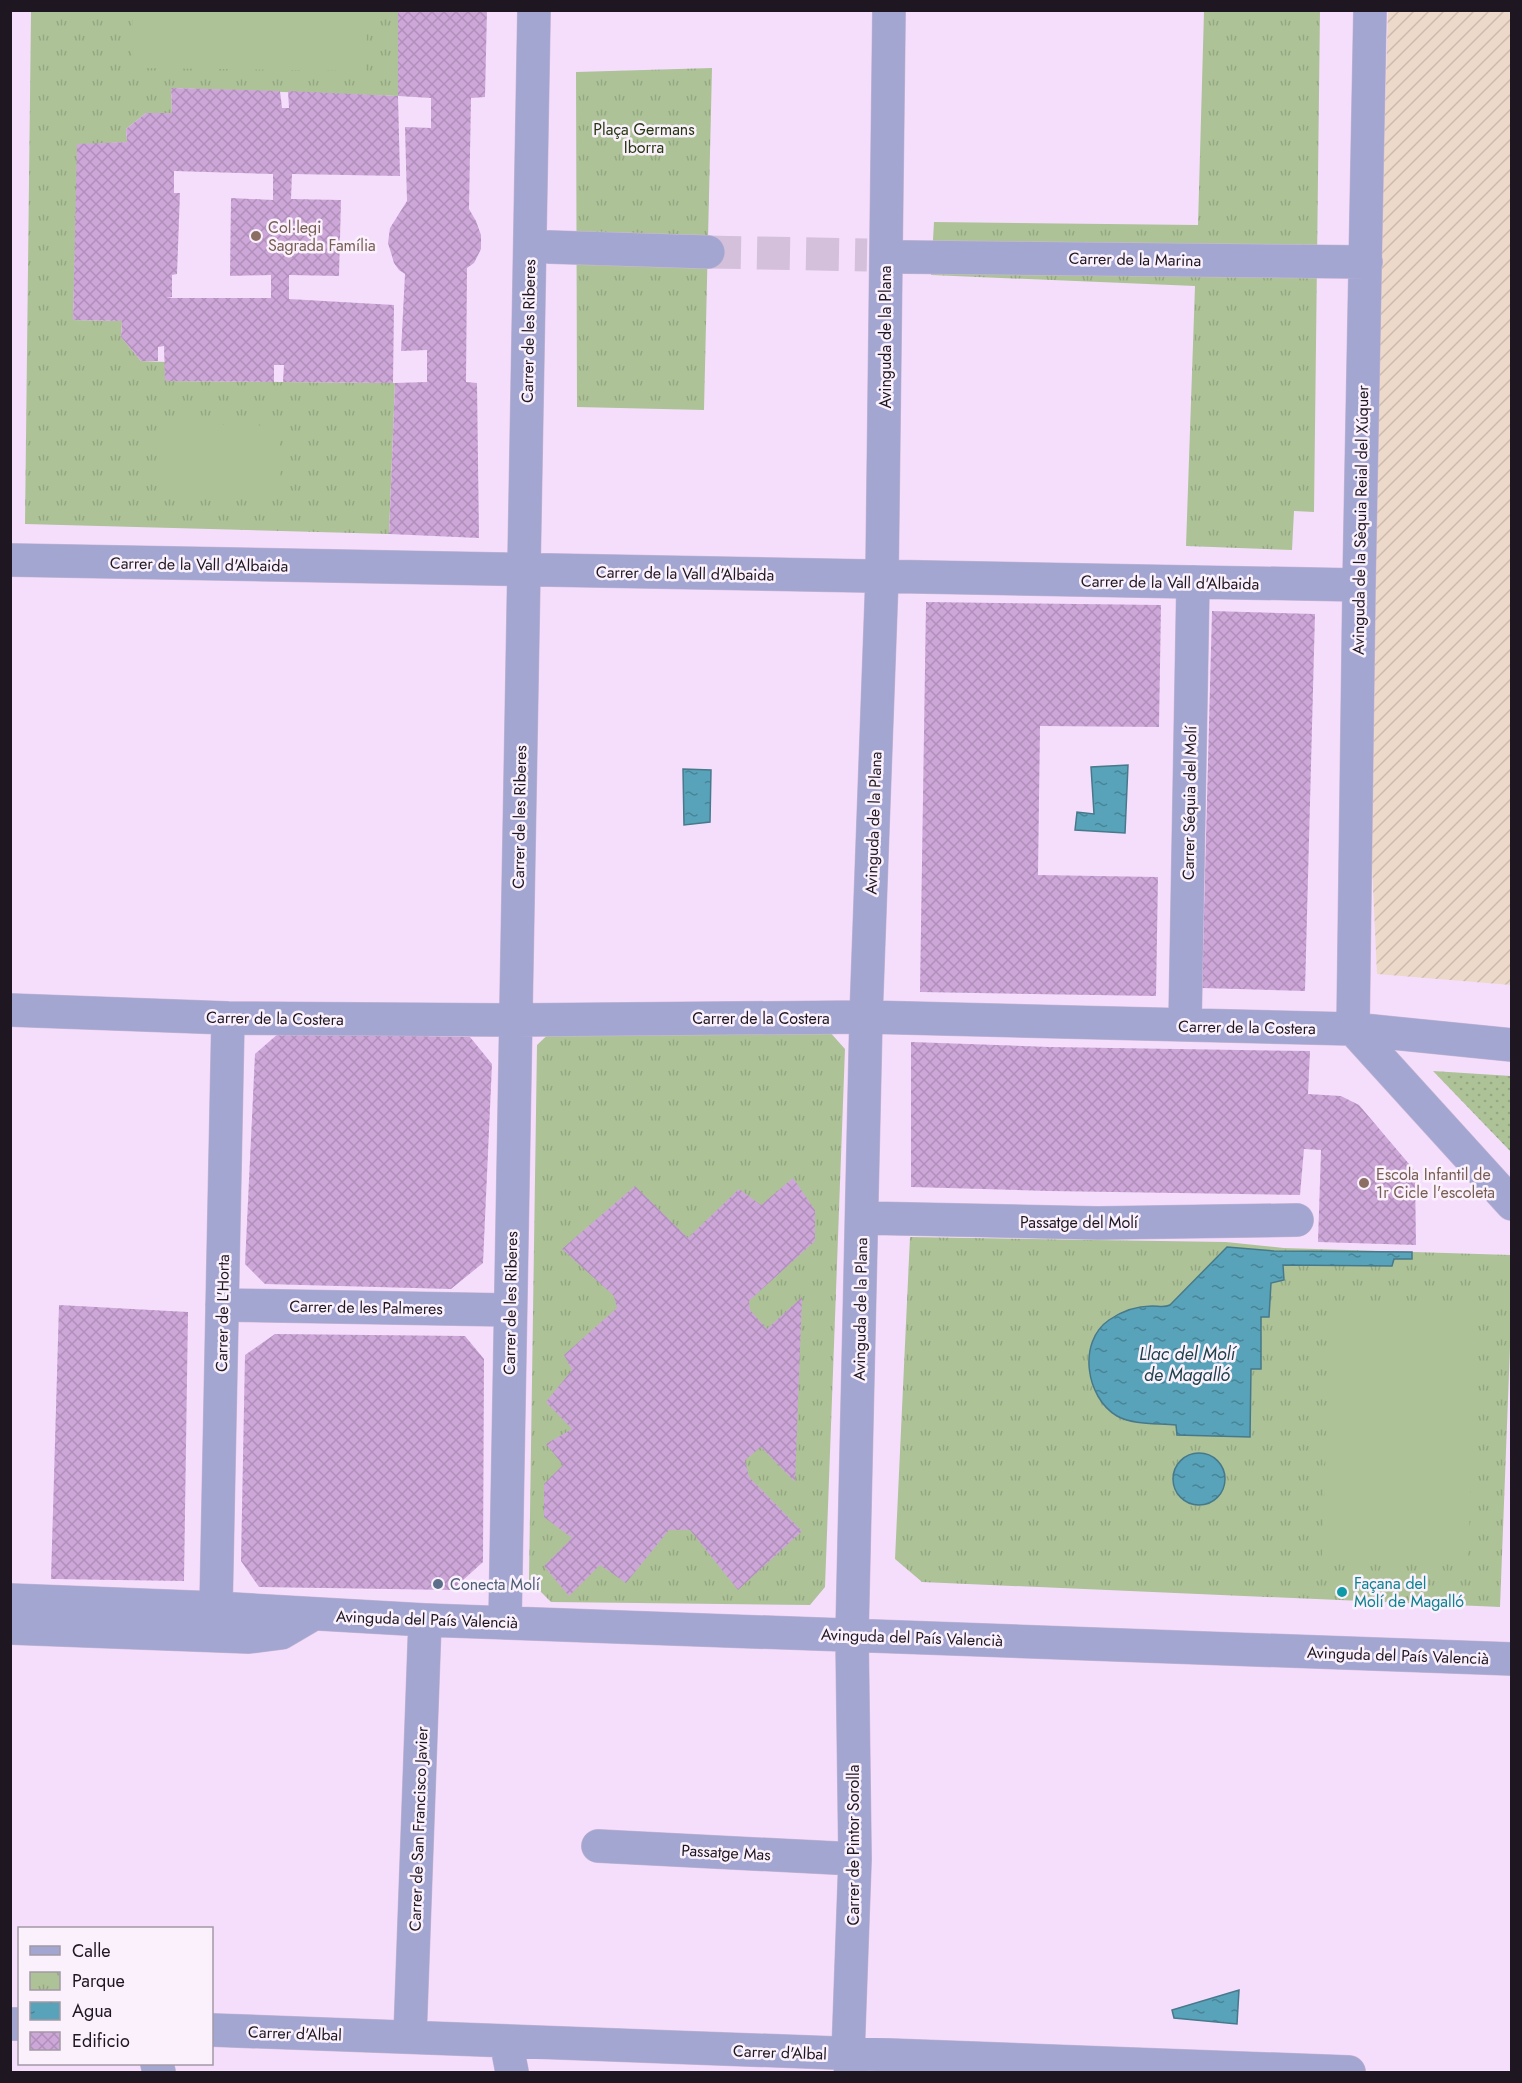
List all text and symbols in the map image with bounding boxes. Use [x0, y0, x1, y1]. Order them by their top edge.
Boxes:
park label: Plaça Germans Iborra [593, 118, 695, 159]
place label: Col·legi Sagrada Família [268, 216, 376, 257]
marker: Col·legi Sagrada Família [249, 229, 263, 243]
street label: Carrer de la Marina [1068, 247, 1202, 272]
street label: Carrer de les Riberes [516, 259, 541, 403]
street label: Avinguda de la Plana [874, 265, 897, 409]
street label: Avinguda de la Sèquia Reial del Xúquer [1347, 384, 1374, 655]
street label: Carrer de la Vall d'Albaida [110, 551, 288, 578]
street label: Carrer de la Vall d'Albaida [596, 560, 774, 587]
street label: Carrer de la Vall d'Albaida [1081, 569, 1259, 596]
street label: Carrer Séquia del Molí [1177, 725, 1202, 880]
street label: Carrer de les Riberes [507, 745, 532, 889]
street label: Avinguda de la Plana [860, 751, 887, 895]
street label: Carrer de la Costera [206, 1006, 344, 1031]
street label: Carrer de la Costera [692, 1007, 830, 1030]
street label: Carrer de la Costera [1178, 1015, 1316, 1040]
place label: Escola Infantil de 1r Cicle l'escoleta [1376, 1163, 1495, 1204]
marker: Escola Infantil de 1r Cicle l'escoleta [1357, 1176, 1371, 1190]
street label: Passatge del Molí [1020, 1211, 1139, 1234]
street label: Carrer de les Riberes [498, 1231, 523, 1375]
street label: Avinguda de la Plana [848, 1237, 873, 1381]
street label: Carrer de L'Horta [210, 1254, 235, 1372]
street label: Carrer de les Palmeres [289, 1295, 443, 1320]
water label: Llac del Molí de Magalló [1139, 1341, 1238, 1388]
place label: Façana del Molí de Magalló [1354, 1572, 1464, 1613]
place label: Conecta Molí [450, 1573, 541, 1596]
marker: Conecta Molí [431, 1577, 445, 1591]
marker: Façana del Molí de Magalló [1335, 1585, 1349, 1599]
street label: Avinguda del País Valencià [335, 1605, 518, 1634]
street label: Avinguda del País Valencià [820, 1623, 1003, 1652]
street label: Avinguda del País Valencià [1306, 1641, 1489, 1670]
street label: Carrer de San Francisco Javier [403, 1726, 434, 1932]
street label: Carrer de Pintor Sorolla [842, 1765, 865, 1925]
street label: Passatge Mas [681, 1839, 771, 1866]
legend [18, 1927, 213, 2065]
text: Calle [72, 1938, 111, 1964]
text: Parque [72, 1968, 125, 1994]
text: Agua [72, 1998, 112, 2024]
street label: Carrer d'Albal [248, 2020, 342, 2047]
text: Edificio [72, 2028, 130, 2054]
street label: Carrer d'Albal [733, 2039, 827, 2066]

